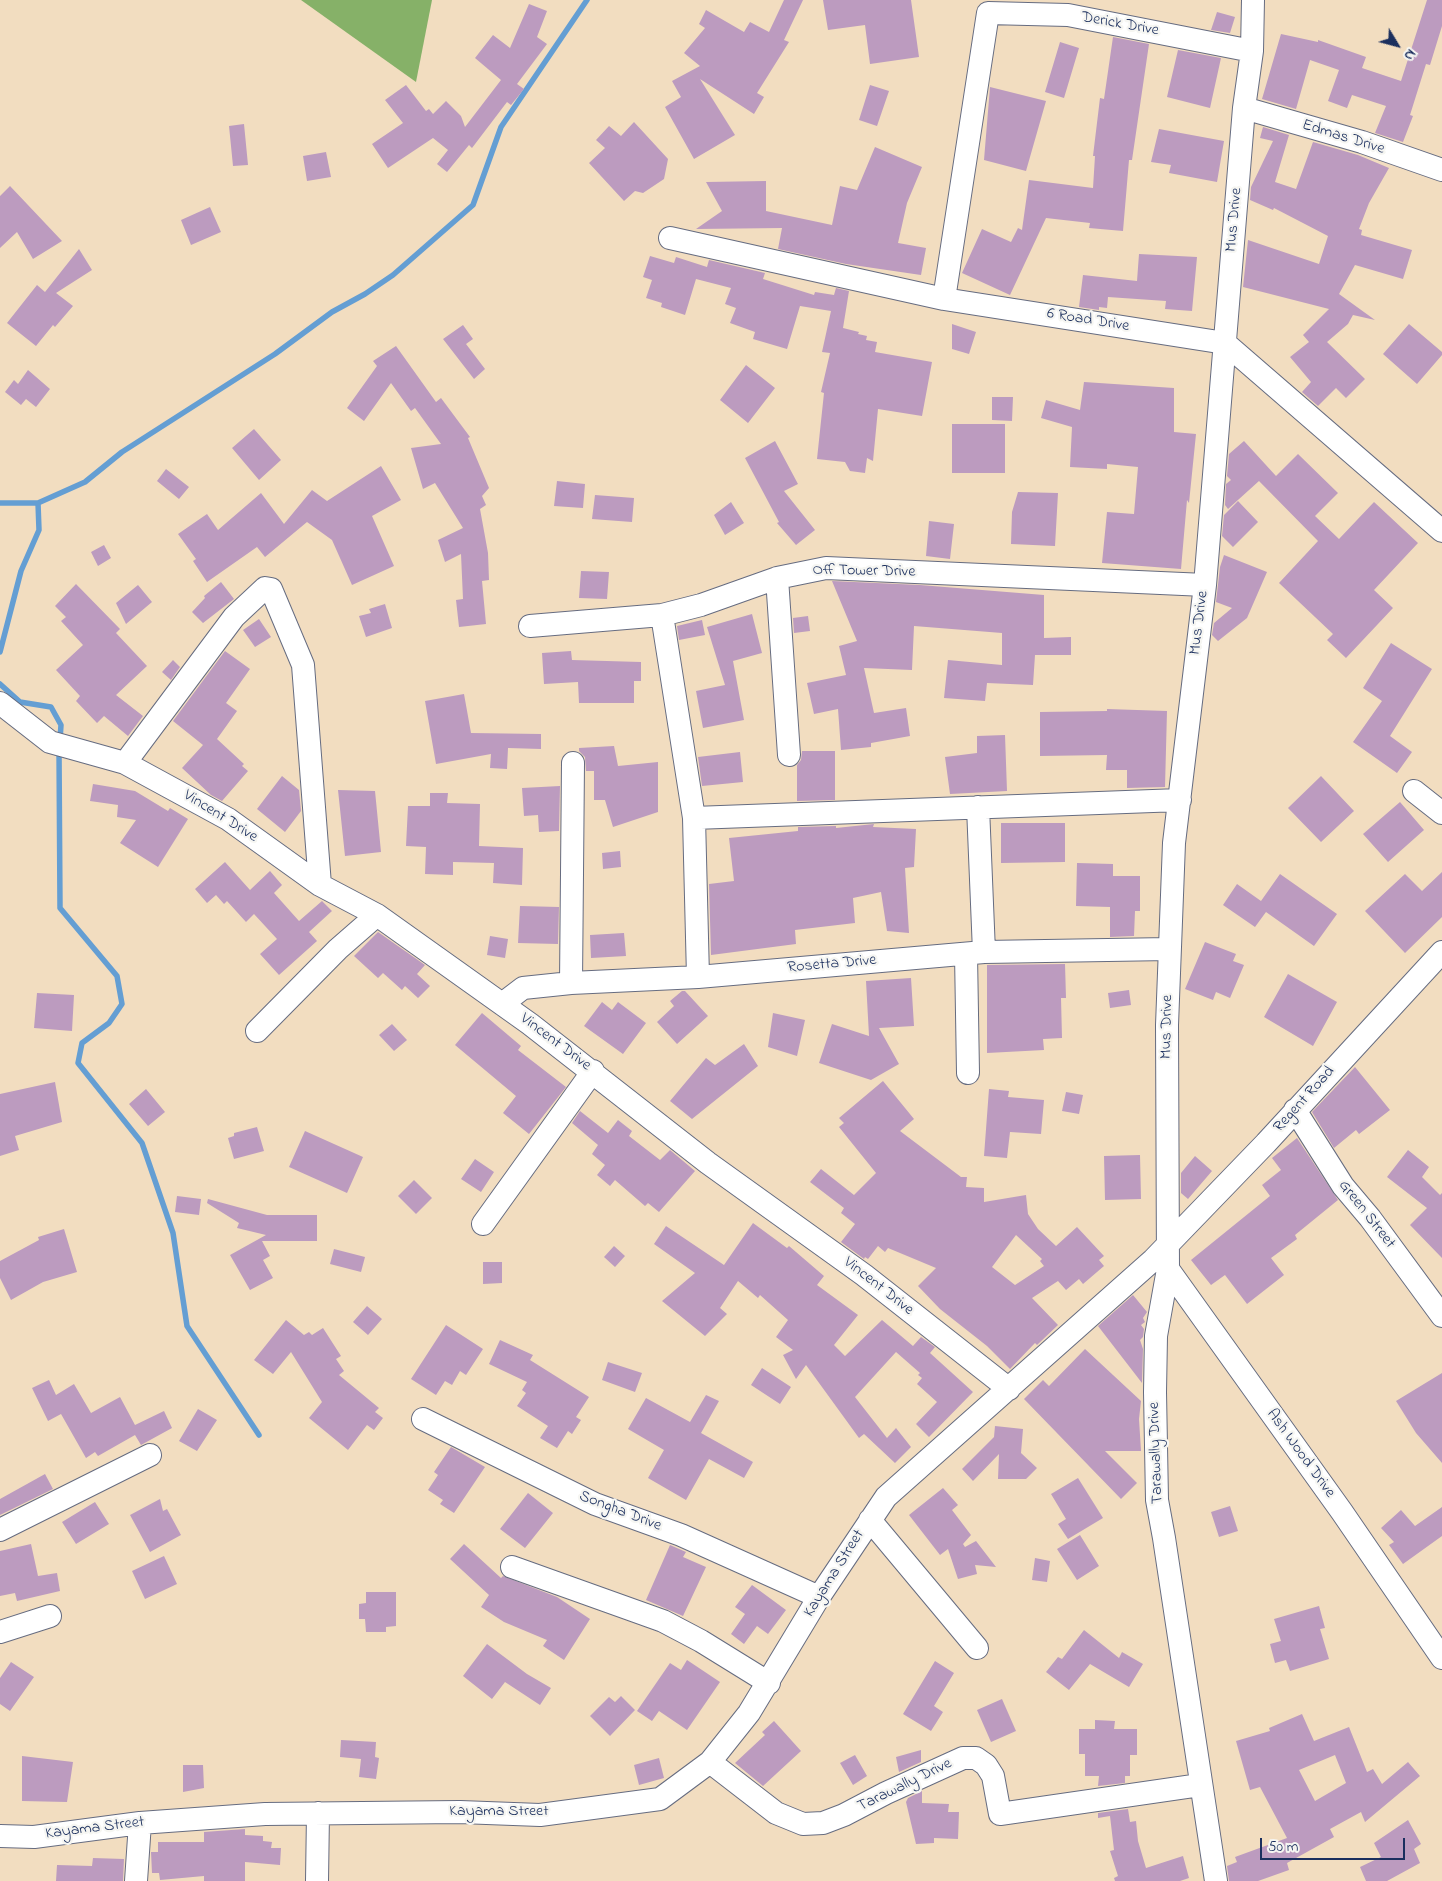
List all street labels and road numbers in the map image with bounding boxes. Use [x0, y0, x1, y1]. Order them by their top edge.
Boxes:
street label: Derick Drive [1080, 9, 1160, 41]
street label: Edmas Drive [1299, 116, 1387, 160]
street label: Mus Drive [1223, 187, 1247, 253]
street label: 6 Road Drive [1045, 305, 1131, 337]
street label: Off Tower Drive [812, 562, 916, 582]
street label: Mus Drive [1187, 590, 1213, 656]
street label: Vincent Drive [179, 787, 261, 847]
street label: Rosetta Drive [787, 952, 877, 978]
street label: Mus Drive [1158, 995, 1178, 1059]
street label: Vincent Drive [516, 1010, 594, 1076]
street label: Regent Road [1270, 1063, 1340, 1137]
street label: Green Street [1333, 1177, 1399, 1253]
street label: Vincent Drive [839, 1254, 917, 1320]
street label: Tarawally Drive [1146, 1402, 1168, 1504]
street label: Ash Wood Drive [1261, 1406, 1339, 1502]
street label: Songha Drive [576, 1488, 664, 1536]
street label: Kayama Street [801, 1527, 869, 1621]
street label: Tarawally Drive [855, 1755, 955, 1817]
street label: Kayama Street [449, 1802, 549, 1822]
street label: Kayama Street [45, 1813, 145, 1845]

